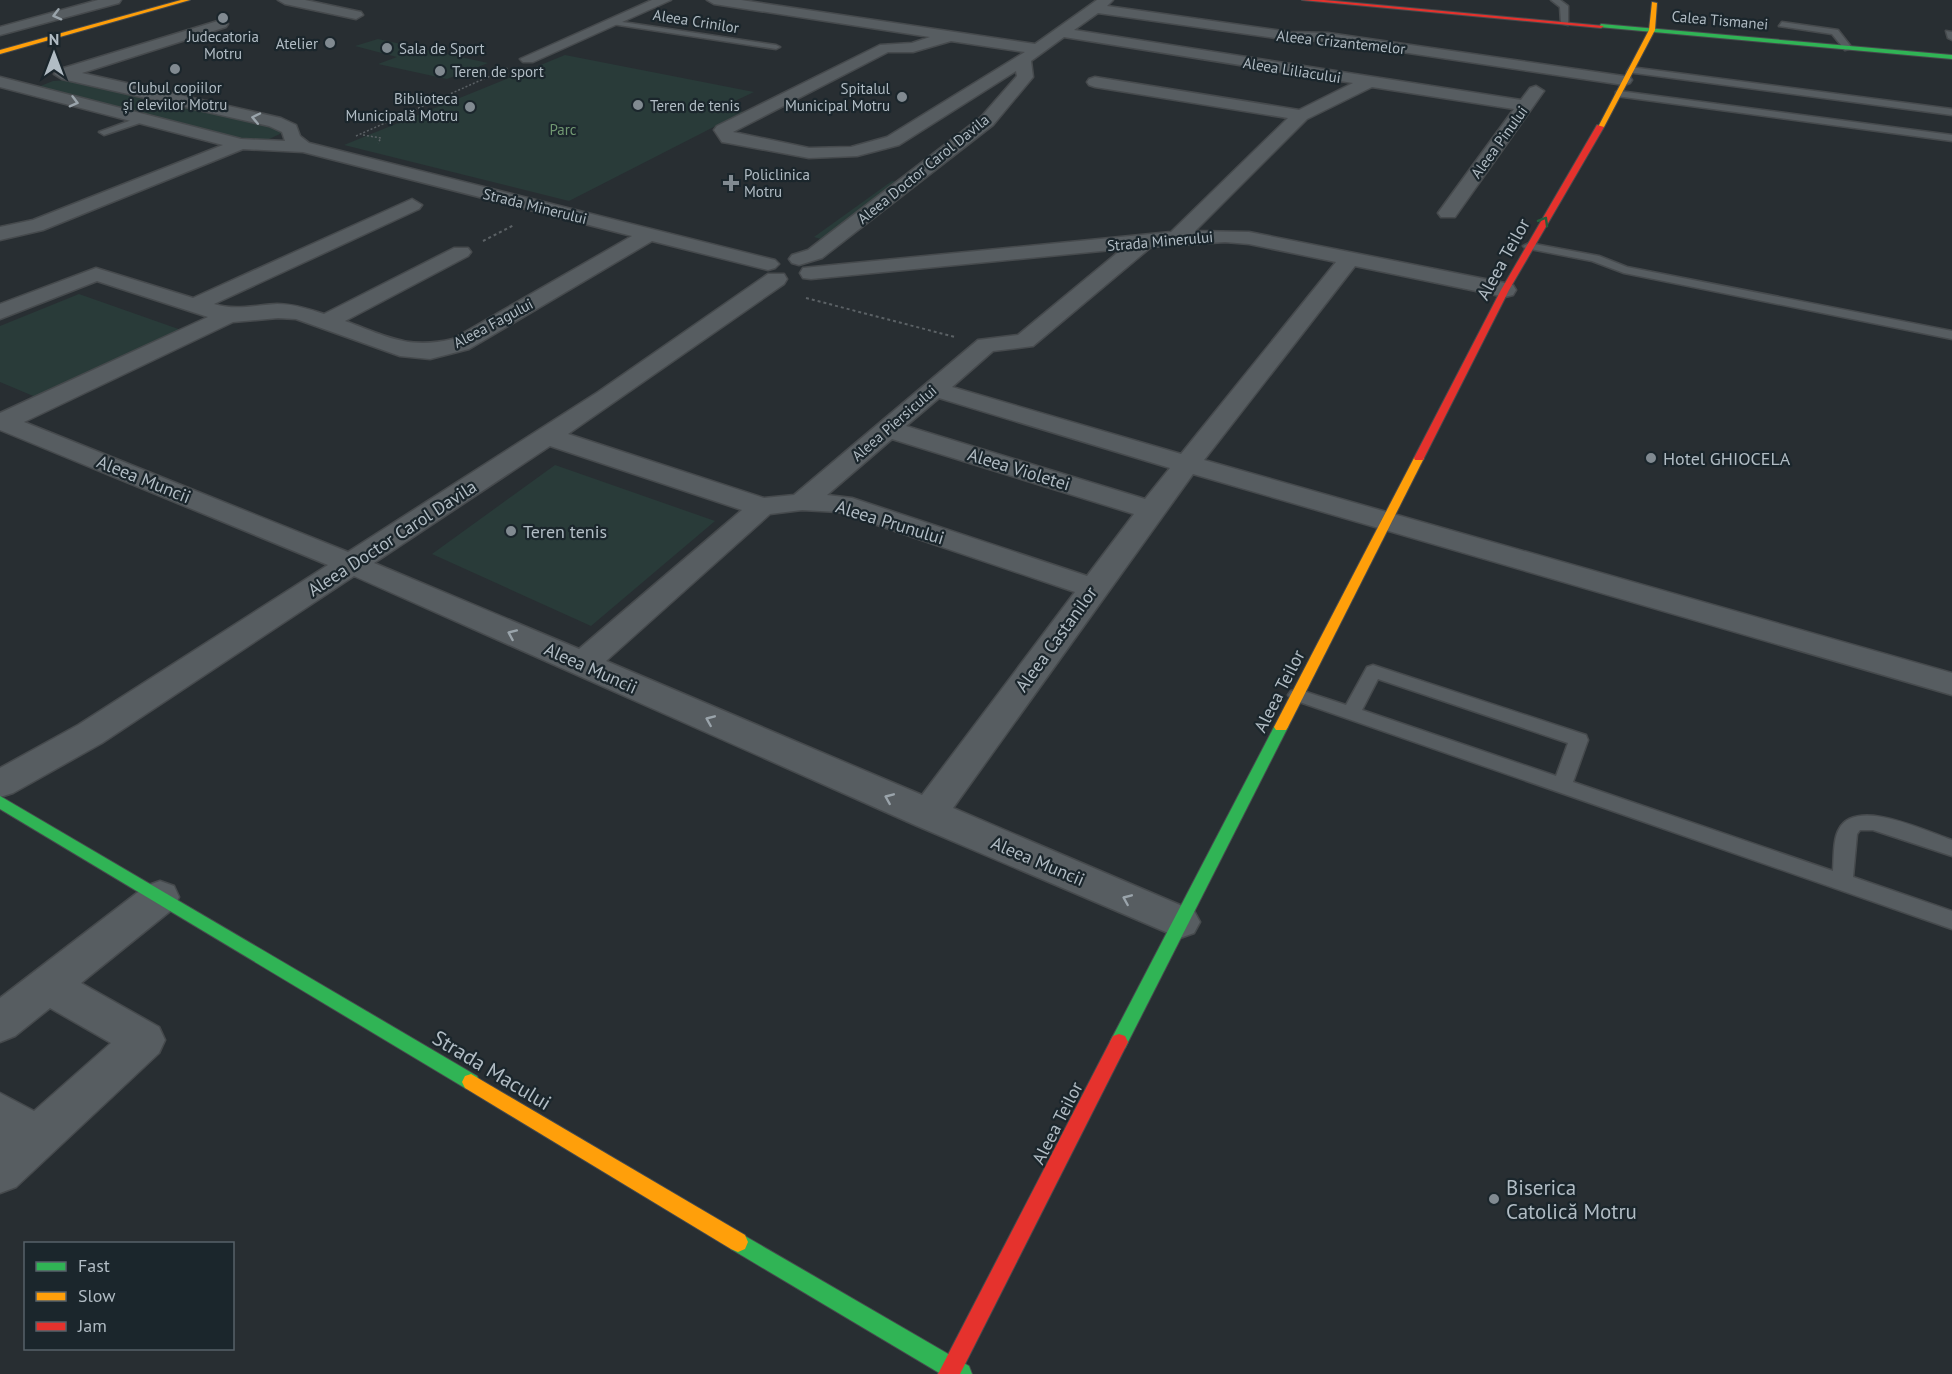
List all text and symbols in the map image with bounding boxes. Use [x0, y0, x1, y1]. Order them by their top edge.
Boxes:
street label: Aleea Crinilor [652, 5, 740, 37]
street label: Calea Tismanei [1671, 6, 1769, 34]
one-way arrow [52, 8, 63, 20]
marker: Judecatoria Motru [216, 11, 230, 25]
north arrow [24, 24, 84, 84]
street label: Aleea Crizantemelor [1276, 26, 1406, 58]
place label: Judecatoria Motru [186, 27, 259, 63]
text: N [49, 29, 59, 49]
place label: Atelier [276, 34, 318, 53]
marker: Atelier [323, 36, 337, 50]
place label: Sala de Sport [399, 39, 485, 58]
marker: Sala de Sport [380, 41, 394, 55]
street label: Aleea Liliacului [1242, 53, 1342, 87]
marker: Clubul copiilor și elevilor Motru [168, 62, 182, 76]
place label: Teren de sport [452, 62, 544, 81]
marker: Teren de sport [433, 64, 447, 78]
place label: Clubul copiilor și elevilor Motru [123, 78, 227, 114]
place label: Spitalul Municipal Motru [785, 79, 891, 115]
place label: Biblioteca Municipală Motru [345, 89, 458, 125]
marker: Spitalul Municipal Motru [895, 90, 909, 104]
one-way arrow [68, 95, 79, 107]
place label: Teren de tenis [650, 96, 740, 115]
marker: Teren de tenis [631, 98, 645, 112]
marker: Biblioteca Municipală Motru [463, 100, 477, 114]
street label: Aleea Pinului [1466, 102, 1532, 182]
street label: Aleea Doctor Carol Davila [853, 110, 993, 228]
one-way arrow [252, 112, 262, 125]
park label: Parc [549, 120, 577, 139]
place label: Policlinica Motru [744, 165, 810, 201]
marker: Policlinica Motru [722, 174, 740, 192]
street label: Strada Minerului [481, 184, 589, 228]
street label: Aleea Teilor [1471, 214, 1535, 304]
one-way arrow [1537, 217, 1548, 227]
street label: Strada Minerului [1106, 227, 1214, 255]
street label: Aleea Fagului [450, 294, 536, 352]
street label: Aleea Piersicului [848, 381, 940, 465]
street label: Aleea Violetei [965, 442, 1073, 496]
place label: Hotel GHIOCELA [1663, 447, 1791, 470]
street label: Aleea Muncii [94, 450, 194, 508]
marker: Hotel GHIOCELA [1644, 451, 1658, 465]
street label: Aleea Doctor Carol Davila [303, 475, 481, 601]
street label: Aleea Prunului [833, 495, 947, 549]
place label: Teren tenis [523, 520, 607, 543]
marker: Teren tenis [504, 524, 518, 538]
street label: Aleea Castanilor [1010, 582, 1102, 696]
one-way arrow [508, 629, 519, 641]
street label: Aleea Muncii [541, 637, 641, 699]
street label: Aleea Teilor [1248, 646, 1310, 736]
one-way arrow [706, 715, 717, 727]
one-way arrow [885, 793, 896, 805]
street label: Aleea Muncii [988, 831, 1088, 891]
one-way arrow [1122, 894, 1133, 906]
street label: Strada Macului [428, 1024, 556, 1116]
street label: Aleea Teilor [1026, 1078, 1088, 1168]
place label: Biserica Catolică Motru [1506, 1174, 1637, 1225]
marker: Biserica Catolică Motru [1487, 1192, 1501, 1206]
legend [24, 1242, 234, 1350]
text: Fast [78, 1254, 110, 1277]
text: Slow [78, 1284, 116, 1307]
text: Jam [77, 1314, 107, 1337]

